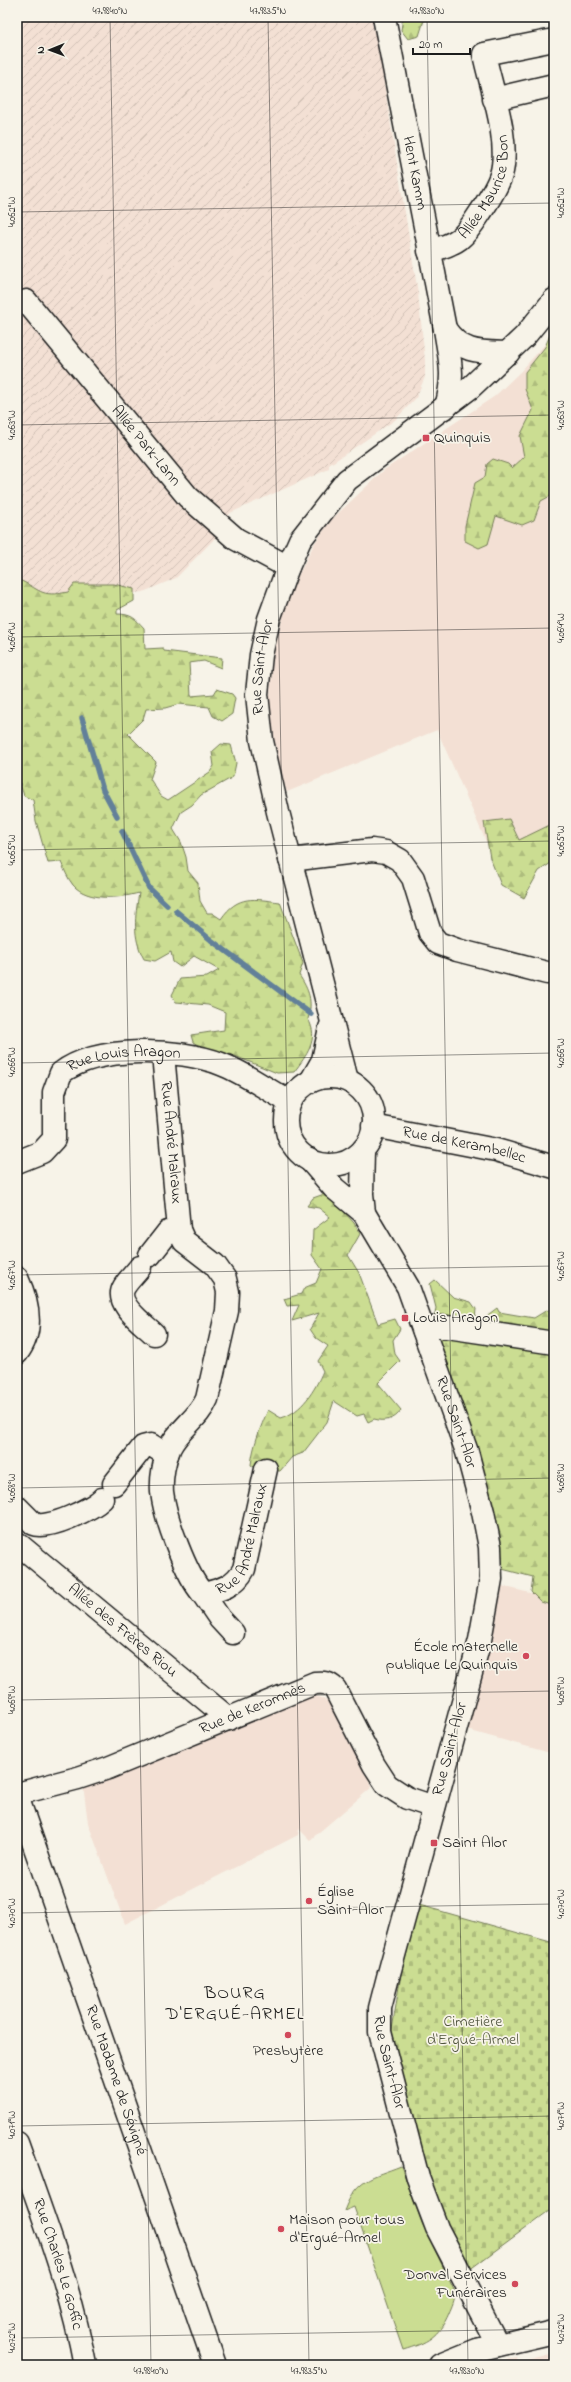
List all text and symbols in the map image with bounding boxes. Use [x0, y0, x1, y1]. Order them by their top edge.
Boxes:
text: 47.9840°N [93, 4, 128, 19]
text: 47.9835°N [250, 4, 286, 19]
text: 47.9830°N [410, 4, 445, 19]
north arrow [30, 30, 70, 70]
scale bar [413, 30, 470, 56]
text: 20 m [419, 36, 442, 54]
text: N [33, 46, 49, 54]
street label: Hent Kamm [396, 134, 433, 212]
street label: Allée Maurice Bon [453, 134, 516, 245]
text: 4.062°W [554, 188, 569, 218]
text: 4.062°W [5, 197, 20, 227]
street label: Allée Park-Lann [105, 400, 187, 492]
text: 4.063°W [554, 400, 569, 430]
text: 4.063°W [5, 410, 20, 440]
place label: Quinquis [434, 426, 491, 450]
marker: Quinquis [421, 433, 431, 443]
text: 4.064°W [554, 613, 569, 643]
street label: Rue Saint-Alor [245, 617, 281, 716]
text: 4.064°W [5, 622, 20, 652]
text: 4.065°W [554, 825, 569, 857]
text: 4.065°W [5, 834, 20, 866]
text: 4.066°W [554, 1038, 569, 1068]
street label: Rue Louis Aragon [63, 1040, 182, 1079]
text: 4.066°W [5, 1047, 20, 1077]
street label: Rue André Malraux [154, 1080, 189, 1205]
street label: Rue de Kerambellec [400, 1120, 529, 1170]
text: 4.067°W [554, 1251, 569, 1281]
text: 4.067°W [5, 1260, 20, 1290]
place label: Louis Aragon [413, 1306, 498, 1330]
marker: Louis Aragon [400, 1313, 410, 1323]
street label: Rue Saint-Alor [429, 1373, 483, 1471]
text: 4.068°W [554, 1463, 569, 1493]
text: 4.068°W [5, 1473, 20, 1503]
street label: Rue André Malraux [212, 1482, 274, 1602]
street label: Allée des Frères Riou [62, 1578, 183, 1683]
place label: École maternelle publique Le Quinquis [386, 1635, 519, 1677]
marker: École maternelle publique Le Quinquis [521, 1651, 531, 1661]
street label: Rue de Keromnès [196, 1676, 310, 1741]
text: 4.069°W [554, 1677, 569, 1705]
text: 4.069°W [5, 1686, 20, 1714]
street label: Rue Saint-Alor [426, 1699, 474, 1798]
place label: Saint Alor [442, 1831, 507, 1855]
marker: Saint Alor [429, 1838, 439, 1848]
place label: Église Saint-Alor [317, 1880, 384, 1922]
text: 4.070°W [554, 1889, 569, 1919]
marker: Église Saint-Alor [304, 1896, 314, 1906]
text: 4.070°W [5, 1898, 20, 1928]
district label: BOURG D'ERGUÉ-ARMEL [165, 1981, 304, 2028]
street label: Rue Madame de Sévigné [79, 2002, 153, 2159]
park label: Cimetière d'Ergué-Armel [427, 2010, 519, 2052]
street label: Rue Saint-Alor [368, 2015, 412, 2112]
marker: Presbytère [283, 2030, 293, 2040]
place label: Presbytère [253, 2039, 324, 2063]
text: 4.071°W [554, 2102, 569, 2130]
text: 4.071°W [5, 2111, 20, 2139]
street label: Rue Charles Le Goffic [26, 2195, 89, 2333]
place label: Maison pour tous d'Ergué-Armel [289, 2208, 405, 2250]
marker: Maison pour tous d'Ergué-Armel [276, 2224, 286, 2234]
place label: Donval Services Funéraires [403, 2263, 507, 2305]
marker: Donval Services Funéraires [510, 2279, 520, 2289]
text: 4.072°W [554, 2314, 569, 2344]
text: 4.072°W [5, 2323, 20, 2353]
text: 47.9840°N [134, 2364, 169, 2379]
text: 47.9835°N [291, 2364, 327, 2379]
text: 47.9830°N [450, 2364, 485, 2379]

